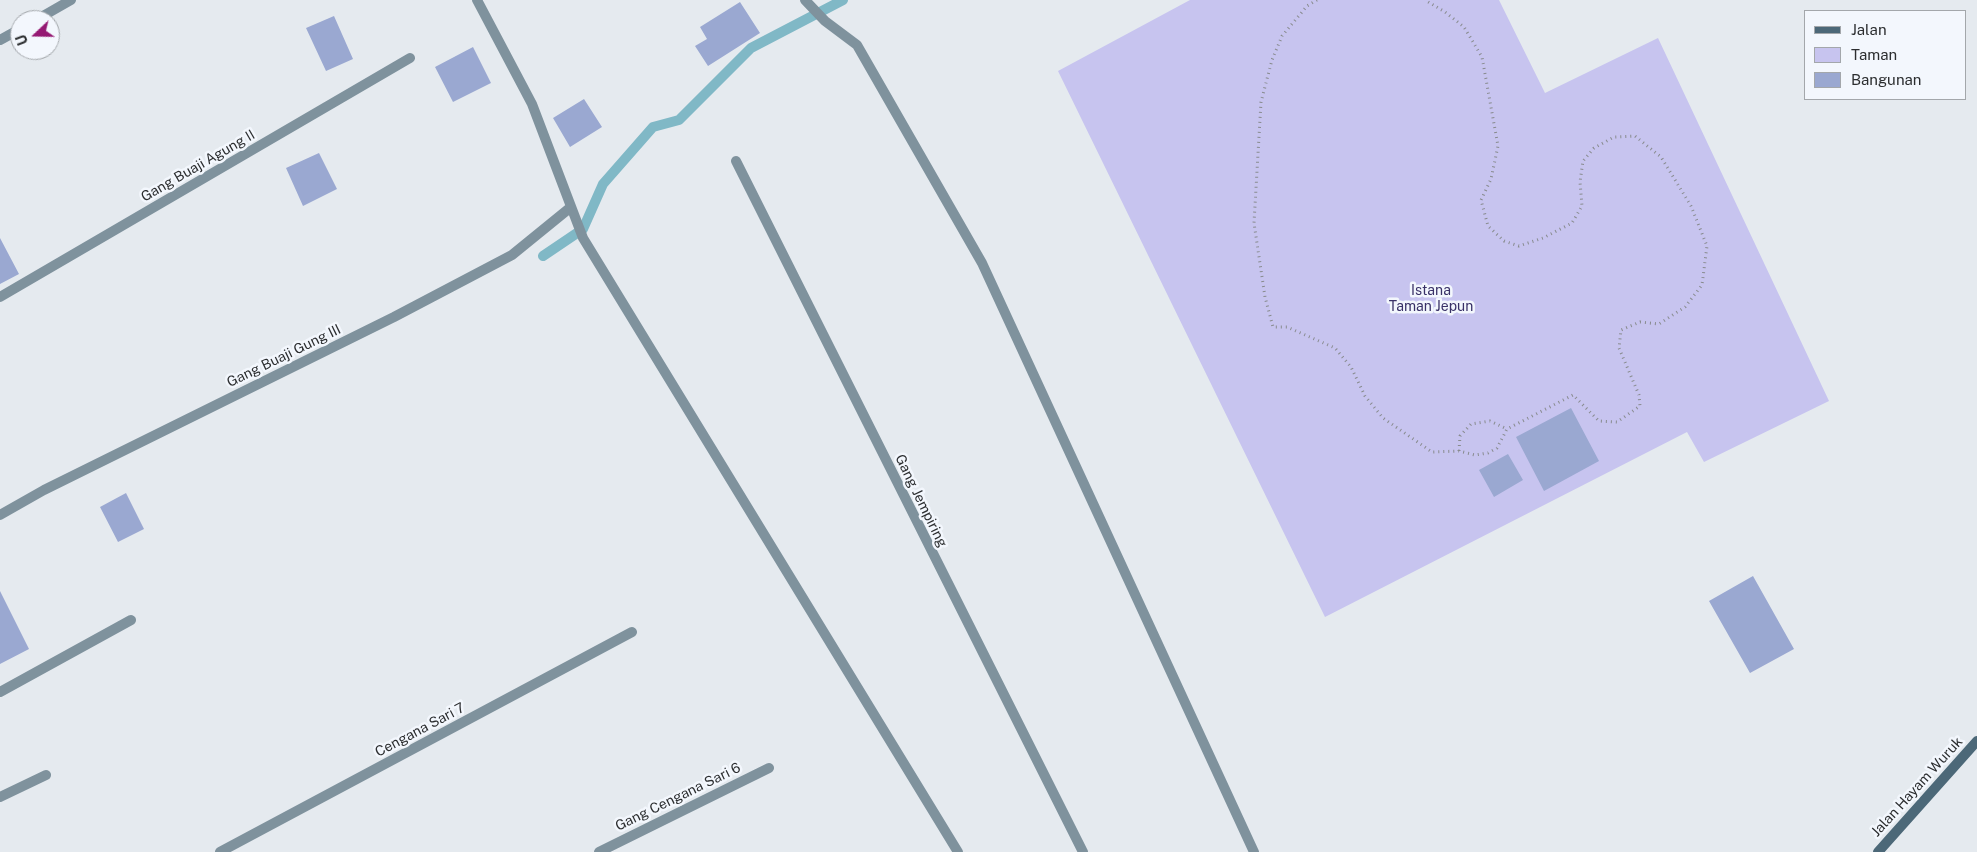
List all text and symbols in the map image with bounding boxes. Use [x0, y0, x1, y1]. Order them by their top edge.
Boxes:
north arrow [10, 10, 60, 60]
legend [1804, 10, 1967, 100]
text: Jalan [1851, 21, 1887, 38]
text: U [13, 32, 31, 48]
text: Taman [1851, 46, 1897, 63]
text: Bangunan [1851, 71, 1922, 88]
street label: Gang Buaji Agung II [138, 127, 258, 205]
park label: Istana Taman Jepun [1389, 283, 1473, 316]
street label: Gang Buaji Gung III [224, 321, 344, 391]
street label: Gang Jempiring [891, 452, 951, 550]
street label: Cengana Sari 7 [372, 699, 468, 761]
street label: Jalan Hayam Wuruk [1868, 734, 1966, 840]
street label: Gang Cengana Sari 6 [613, 759, 743, 835]

